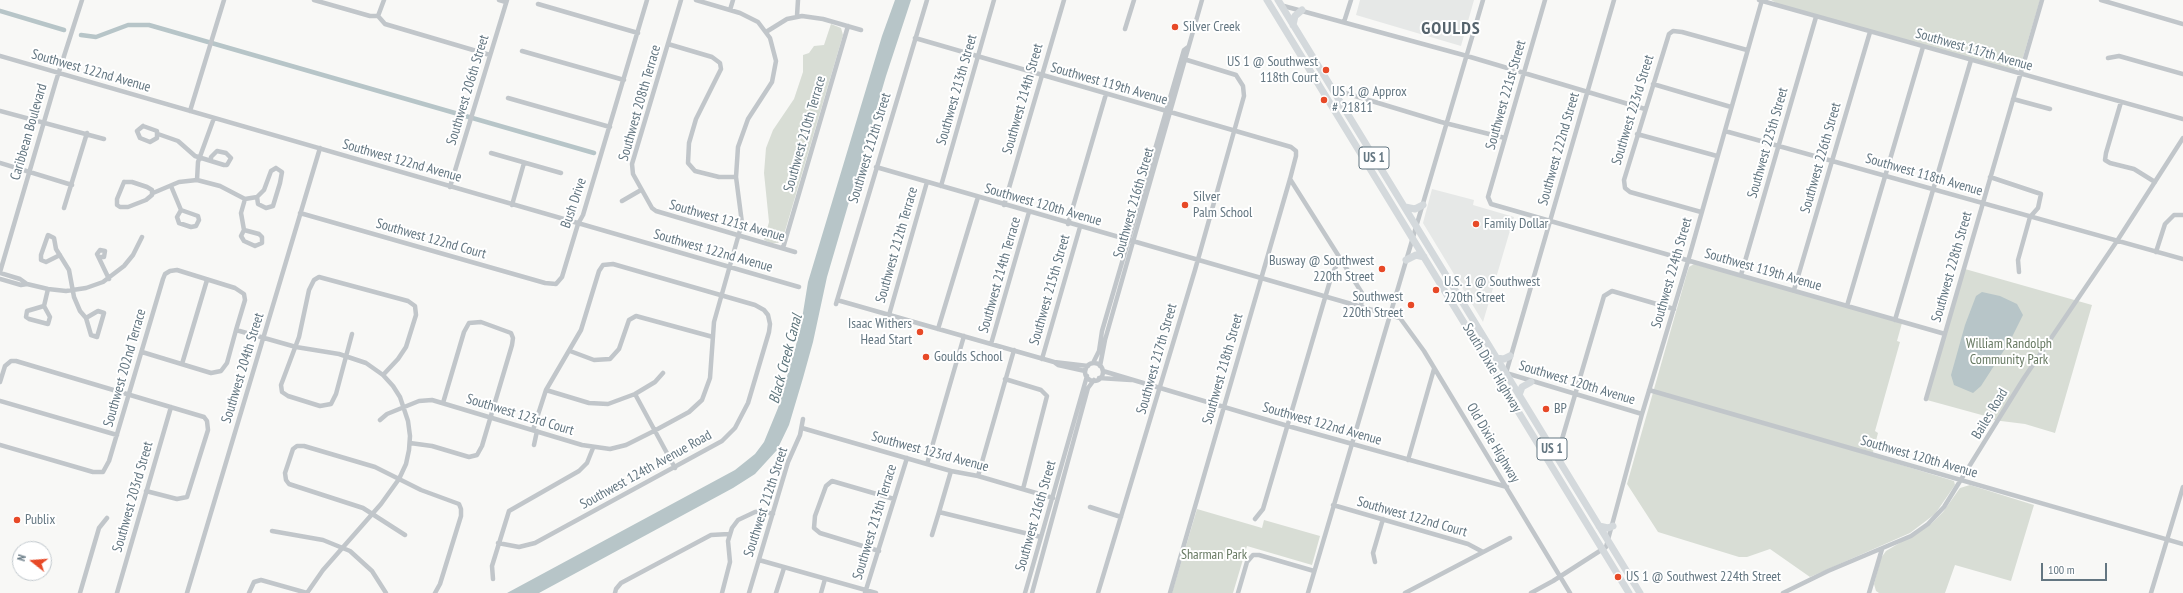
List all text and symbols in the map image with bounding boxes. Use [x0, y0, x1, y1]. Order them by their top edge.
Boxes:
district label: GOULDS [1421, 18, 1481, 40]
place label: Silver Creek [1183, 19, 1240, 35]
marker: Silver Creek [1170, 22, 1180, 32]
street label: Southwest 117th Avenue [1914, 25, 2034, 75]
street label: Southwest 206th Street [443, 33, 493, 147]
street label: Southwest 213th Street [933, 33, 981, 147]
street label: Southwest 221st Street [1482, 38, 1530, 152]
street label: Southwest 214th Street [999, 42, 1047, 156]
street label: Southwest 208th Terrace [615, 43, 665, 163]
street label: Southwest 122nd Avenue [30, 46, 152, 96]
street label: Southwest 223rd Street [1608, 53, 1658, 167]
place label: US 1 @ Southwest 118th Court [1227, 54, 1318, 86]
street label: Southwest 119th Avenue [1049, 59, 1169, 109]
marker: US 1 @ Southwest 118th Court [1321, 65, 1331, 75]
street label: Southwest 210th Terrace [780, 74, 830, 194]
street label: Caribbean Boulevard [7, 82, 51, 182]
place label: US 1 @ Approx # 21811 [1332, 84, 1407, 116]
street label: Southwest 225th Street [1744, 86, 1792, 200]
street label: Southwest 212th Street [845, 91, 895, 205]
street label: Southwest 222nd Street [1535, 91, 1583, 207]
marker: US 1 @ Approx # 21811 [1319, 95, 1329, 105]
street label: Southwest 226th Street [1797, 101, 1845, 215]
street label: Southwest 122nd Avenue [341, 136, 463, 186]
street label: Southwest 216th Street [1110, 146, 1158, 260]
road number: US 1 [1359, 147, 1389, 169]
street label: Southwest 118th Avenue [1864, 150, 1984, 200]
street label: Bush Drive [558, 176, 590, 230]
street label: Southwest 120th Avenue [983, 180, 1103, 230]
street label: Southwest 212th Terrace [872, 185, 922, 305]
place label: Silver Palm School [1193, 189, 1252, 222]
street label: Southwest 121st Avenue [667, 196, 787, 246]
marker: Silver Palm School [1180, 200, 1190, 210]
street label: Southwest 228th Street [1928, 210, 1976, 324]
street label: Southwest 122nd Court [374, 215, 488, 263]
street label: Southwest 214th Terrace [975, 215, 1025, 335]
place label: Family Dollar [1484, 216, 1548, 232]
street label: Southwest 224th Street [1648, 216, 1696, 330]
marker: Family Dollar [1471, 219, 1481, 229]
street label: Southwest 122nd Avenue [652, 226, 774, 276]
street label: Southwest 215th Street [1026, 233, 1074, 347]
street label: Southwest 119th Avenue [1703, 245, 1823, 295]
place label: Busway @ Southwest 220th Street [1269, 253, 1374, 286]
marker: Busway @ Southwest 220th Street [1377, 264, 1387, 274]
place label: U.S. 1 @ Southwest 220th Street [1444, 274, 1540, 306]
marker: U.S. 1 @ Southwest 220th Street [1431, 285, 1441, 295]
place label: Southwest 220th Street [1342, 289, 1403, 322]
marker: Southwest 220th Street [1406, 300, 1416, 310]
street label: Southwest 217th Street [1133, 302, 1181, 416]
street label: Southwest 202nd Terrace [100, 307, 150, 429]
street label: Southwest 204th Street [218, 311, 268, 425]
water label: Black Creek Canal [765, 312, 807, 406]
street label: Southwest 218th Street [1199, 312, 1247, 426]
place label: Isaac Withers Head Start [848, 316, 912, 348]
street label: South Dixie Highway [1459, 320, 1525, 416]
marker: Isaac Withers Head Start [915, 327, 925, 337]
park label: William Randolph Community Park [1966, 336, 2052, 368]
place label: Goulds School [934, 349, 1003, 365]
marker: Goulds School [921, 352, 931, 362]
street label: Southwest 120th Avenue [1517, 357, 1637, 409]
street label: Bailes Road [1968, 386, 2012, 442]
street label: Southwest 123rd Court [464, 391, 576, 439]
street label: Southwest 122nd Avenue [1261, 399, 1383, 449]
street label: Old Dixie Highway [1463, 400, 1523, 486]
place label: BP [1554, 401, 1567, 417]
marker: BP [1541, 404, 1551, 414]
street label: Southwest 124th Avenue Road [577, 427, 715, 513]
street label: Southwest 123rd Avenue [870, 428, 990, 476]
street label: Southwest 120th Avenue [1859, 432, 1979, 482]
road number: US 1 [1537, 438, 1567, 460]
street label: Southwest 203rd Street [109, 440, 157, 554]
street label: Southwest 212th Street [740, 445, 792, 559]
street label: Southwest 216th Street [1012, 459, 1060, 573]
street label: Southwest 213th Terrace [849, 462, 901, 582]
street label: Southwest 122nd Court [1355, 493, 1469, 541]
place label: Publix [25, 512, 55, 528]
marker: Publix [12, 515, 22, 525]
north arrow [12, 541, 52, 581]
park label: Sharman Park [1181, 547, 1247, 563]
text: N [14, 553, 29, 563]
scale bar [2043, 555, 2109, 581]
text: 100 m [2048, 562, 2075, 577]
place label: US 1 @ Southwest 224th Street [1626, 569, 1781, 585]
marker: US 1 @ Southwest 224th Street [1613, 572, 1623, 582]

